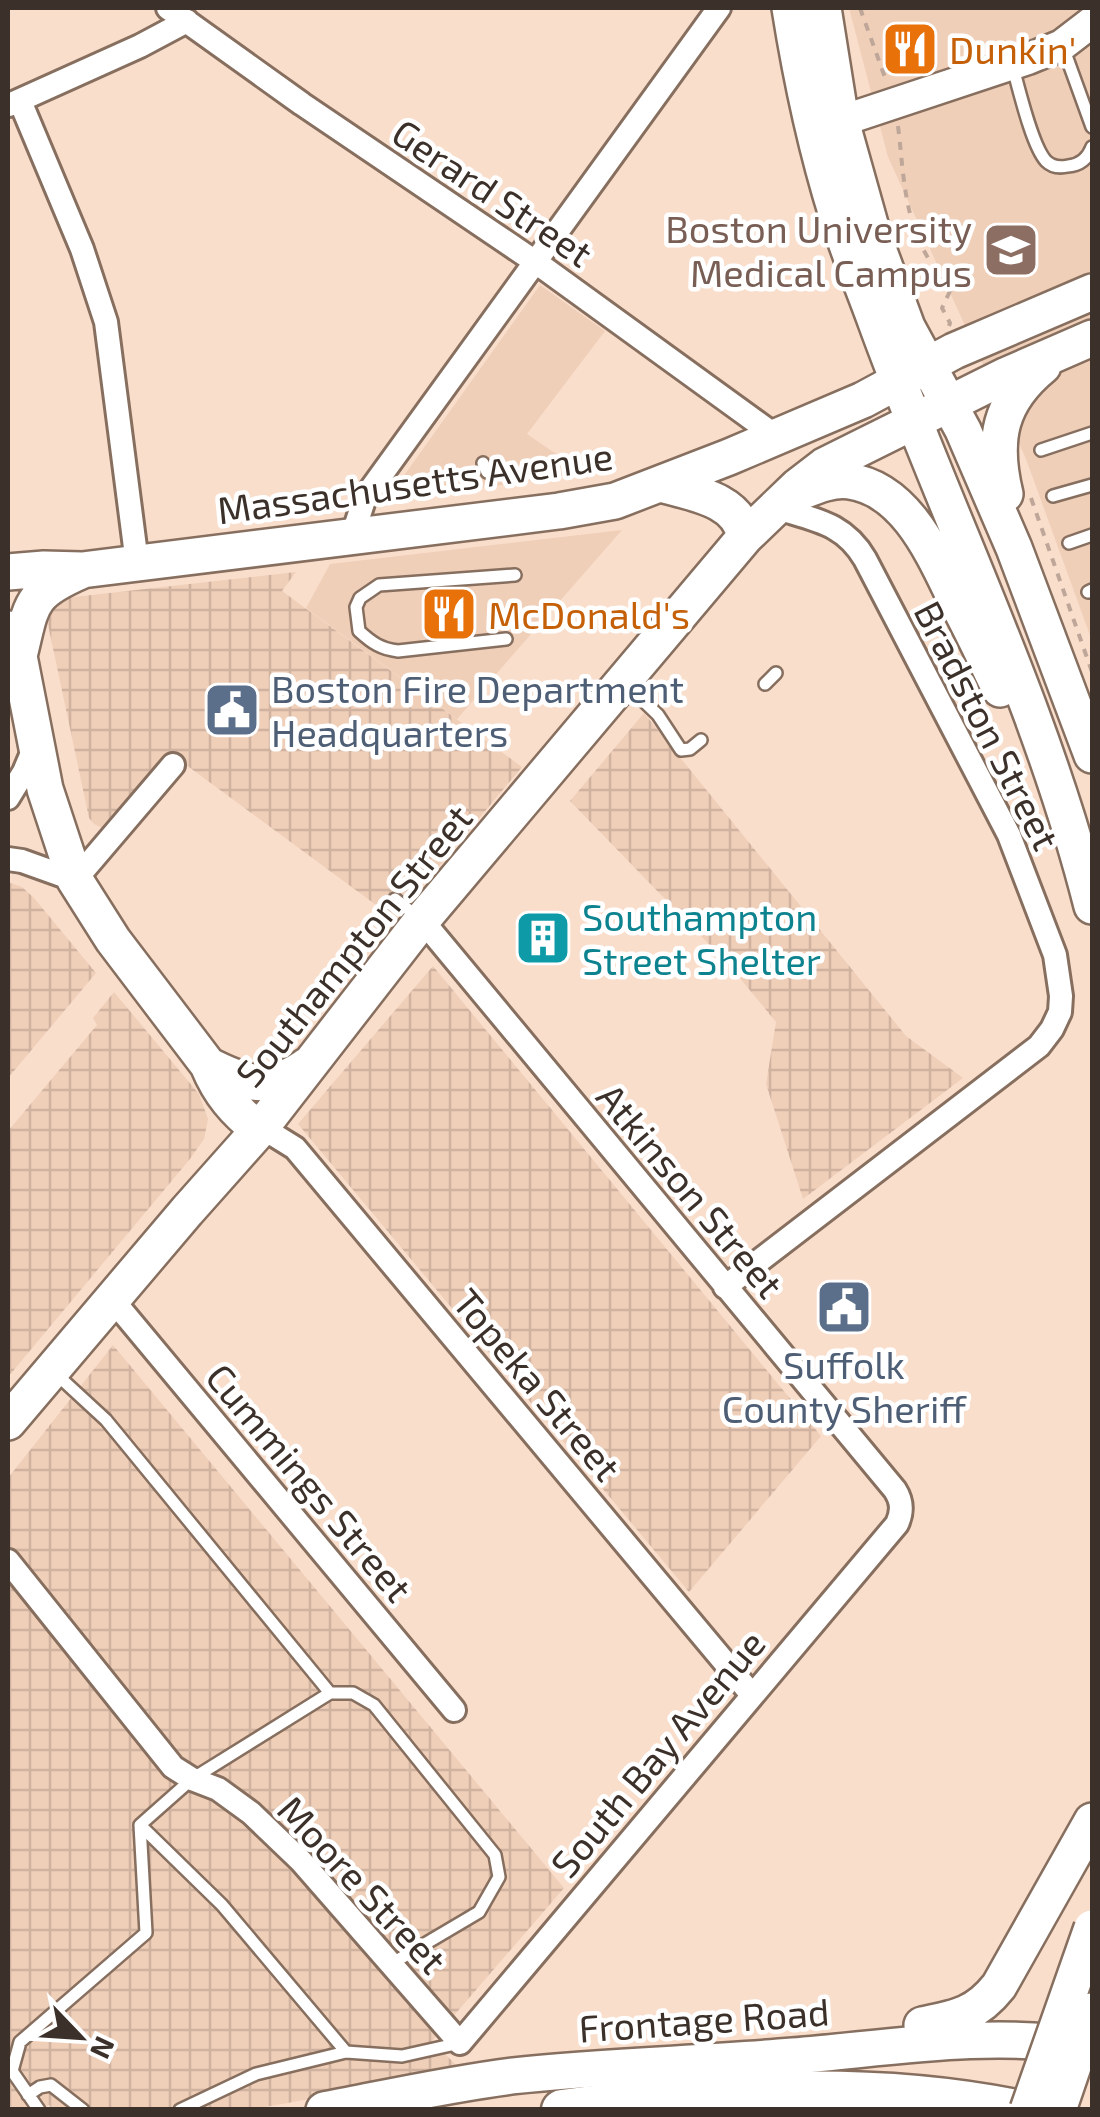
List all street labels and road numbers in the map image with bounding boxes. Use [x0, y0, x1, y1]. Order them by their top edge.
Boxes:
street label: Gerard Street [384, 108, 602, 276]
street label: Massachusetts Avenue [214, 431, 616, 533]
street label: Bradston Street [906, 593, 1070, 857]
street label: Southampton Street [225, 795, 481, 1095]
street label: Atkinson Street [588, 1073, 794, 1307]
street label: Topeka Street [444, 1279, 632, 1489]
street label: Cummings Street [197, 1354, 423, 1610]
street label: South Bay Avenue [540, 1620, 774, 1886]
street label: Moore Street [269, 1786, 457, 1982]
street label: Frontage Road [577, 1987, 831, 2051]

